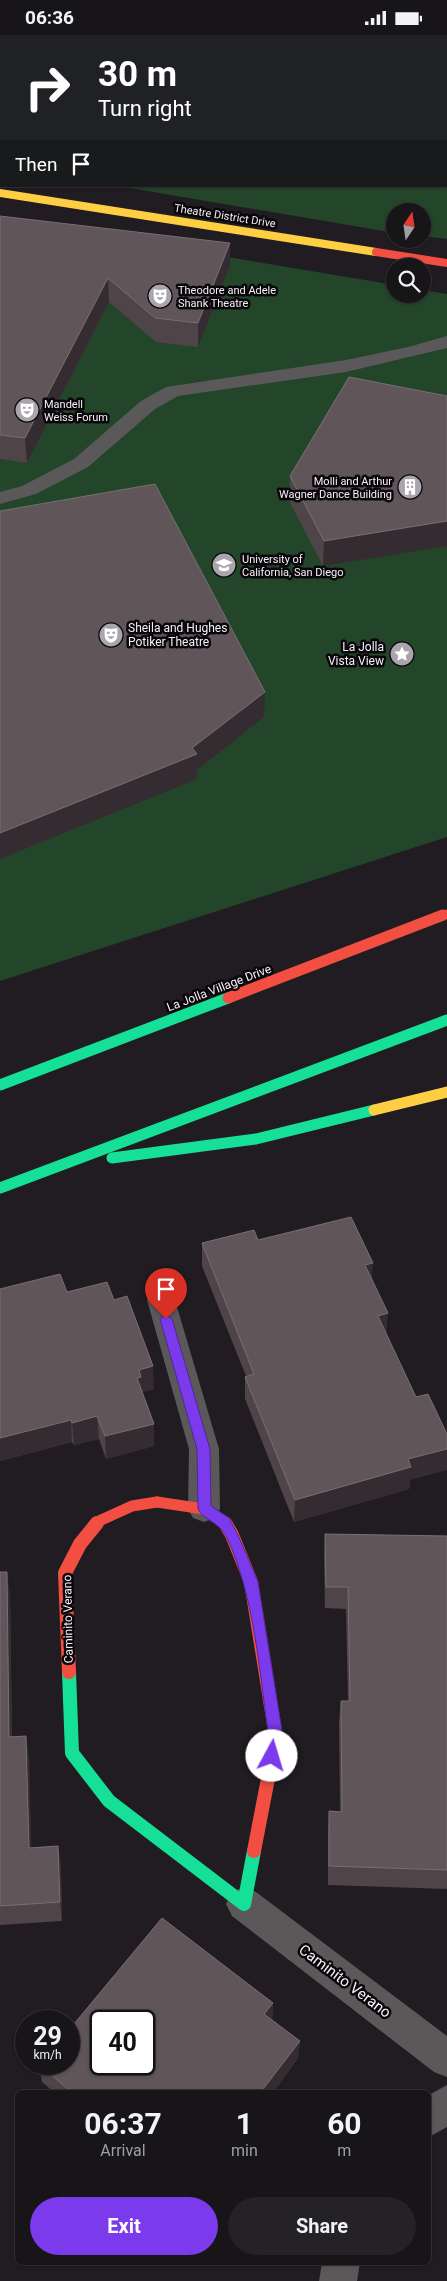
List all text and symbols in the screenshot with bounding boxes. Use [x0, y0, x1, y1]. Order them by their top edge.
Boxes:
text: 06:36 [25, 6, 74, 29]
text: 30 m [98, 54, 177, 95]
icon: right [15, 55, 80, 120]
text: Turn right [98, 96, 192, 121]
icon: arrive [67, 150, 95, 178]
text: Then [15, 153, 57, 176]
street label: Theatre District Drive [173, 202, 277, 230]
north arrow [386, 203, 431, 247]
map controls [386, 203, 431, 303]
button: search [386, 258, 431, 303]
theatre icon: Theodore and Adele Shank Theatre [147, 283, 173, 309]
place label: Theodore and Adele Shank Theatre [178, 284, 276, 310]
theatre icon: Mandell Weiss Forum [14, 397, 40, 423]
place label: Mandell Weiss Forum [44, 398, 108, 424]
building icon: Molli and Arthur Wagner Dance Building [397, 474, 423, 500]
place label: Molli and Arthur Wagner Dance Building [279, 475, 392, 501]
school or university icon: University of California, San Diego [211, 552, 237, 578]
place label: University of California, San Diego [242, 553, 343, 579]
place label: Sheila and Hughes Potiker Theatre [128, 621, 227, 649]
theatre icon: Sheila and Hughes Potiker Theatre [98, 622, 124, 648]
place label: La Jolla Vista View [328, 640, 384, 668]
place icon: La Jolla Vista View [389, 641, 415, 667]
street label: La Jolla Village Drive [165, 962, 273, 1014]
pin [145, 1268, 187, 1319]
icon: arrive [152, 1275, 180, 1303]
street label: Caminito Verano [60, 1574, 76, 1663]
position arrow [245, 1729, 297, 1781]
street label: Caminito Verano [295, 1941, 395, 2021]
speed limit sign: 40 [90, 2010, 155, 2075]
text: 29 [33, 2022, 62, 2051]
text: km/h [33, 2048, 62, 2062]
text: 06:37 [84, 2106, 162, 2141]
text: 1 [236, 2106, 253, 2141]
text: 60 [327, 2106, 362, 2141]
text: Arrival [100, 2141, 146, 2160]
text: min [231, 2141, 258, 2160]
text: m [337, 2141, 351, 2160]
button: Exit [30, 2197, 218, 2255]
button: Share [228, 2197, 416, 2255]

